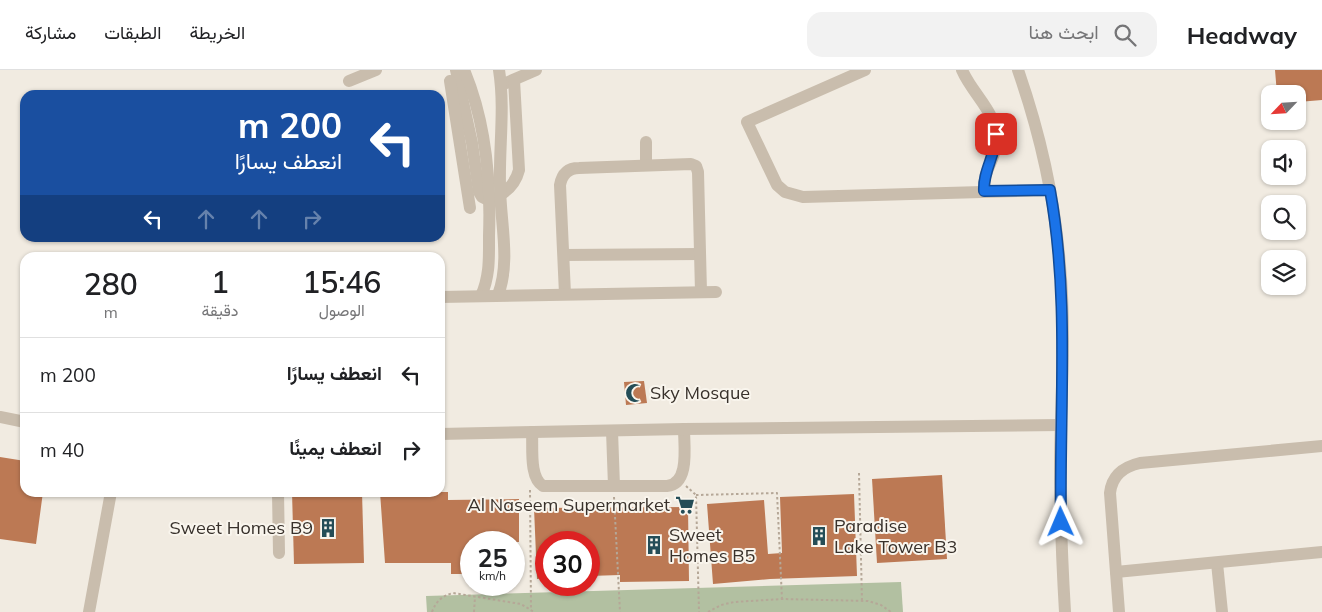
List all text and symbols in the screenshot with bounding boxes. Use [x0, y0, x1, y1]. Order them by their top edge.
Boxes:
search box [807, 12, 1157, 57]
text: ابحث هنا [1029, 20, 1099, 44]
text: Headway [1187, 20, 1297, 50]
text: مشاركة [25, 21, 76, 44]
text: الطبقات [104, 21, 161, 44]
text: الخريطة [189, 21, 245, 44]
icon: search [1111, 21, 1139, 49]
north arrow [1261, 85, 1306, 130]
map controls [1261, 85, 1306, 295]
text: 200 m [238, 103, 342, 147]
icon: left [360, 110, 425, 175]
pin [975, 113, 1017, 155]
icon: arrive [982, 120, 1010, 148]
button: sound [1261, 140, 1306, 185]
text: انعطف يسارًا [235, 147, 342, 175]
button: search [1261, 195, 1306, 240]
icon: left [139, 205, 167, 233]
icon: ahead [192, 205, 220, 233]
icon: ahead [245, 205, 273, 233]
icon: right [298, 205, 326, 233]
button: layers [1261, 250, 1306, 295]
text: 1 [211, 263, 229, 301]
text: 15:46 [302, 263, 381, 301]
text: 280 [84, 265, 138, 303]
text: دقيقة [201, 300, 238, 320]
text: الوصول [319, 300, 365, 320]
text: m [104, 302, 118, 322]
text: انعطف يسارًا [287, 361, 382, 385]
icon: left [397, 361, 425, 389]
text: 200 m [40, 363, 96, 387]
place label: Sky Mosque [650, 381, 750, 404]
mosque icon: Sky Mosque [624, 382, 646, 404]
text: انعطف يمينًا [289, 436, 382, 460]
icon: right [397, 436, 425, 464]
text: 40 m [40, 438, 84, 462]
place label: Al Naseem Supermarket [468, 493, 670, 516]
supermarket icon: Al Naseem Supermarket [674, 494, 696, 516]
position arrow [1034, 495, 1086, 547]
place label: Paradise Lake Tower B3 [834, 514, 957, 558]
place label: Sweet Homes B9 [169, 516, 313, 539]
building icon: Sweet Homes B9 [317, 517, 339, 539]
place label: Sweet Homes B5 [669, 523, 756, 567]
building icon: Paradise Lake Tower B3 [808, 525, 830, 547]
speed limit sign: 30 [535, 531, 600, 596]
building icon: Sweet Homes B5 [643, 534, 665, 556]
text: 25 [477, 542, 508, 573]
text: km/h [479, 568, 506, 583]

